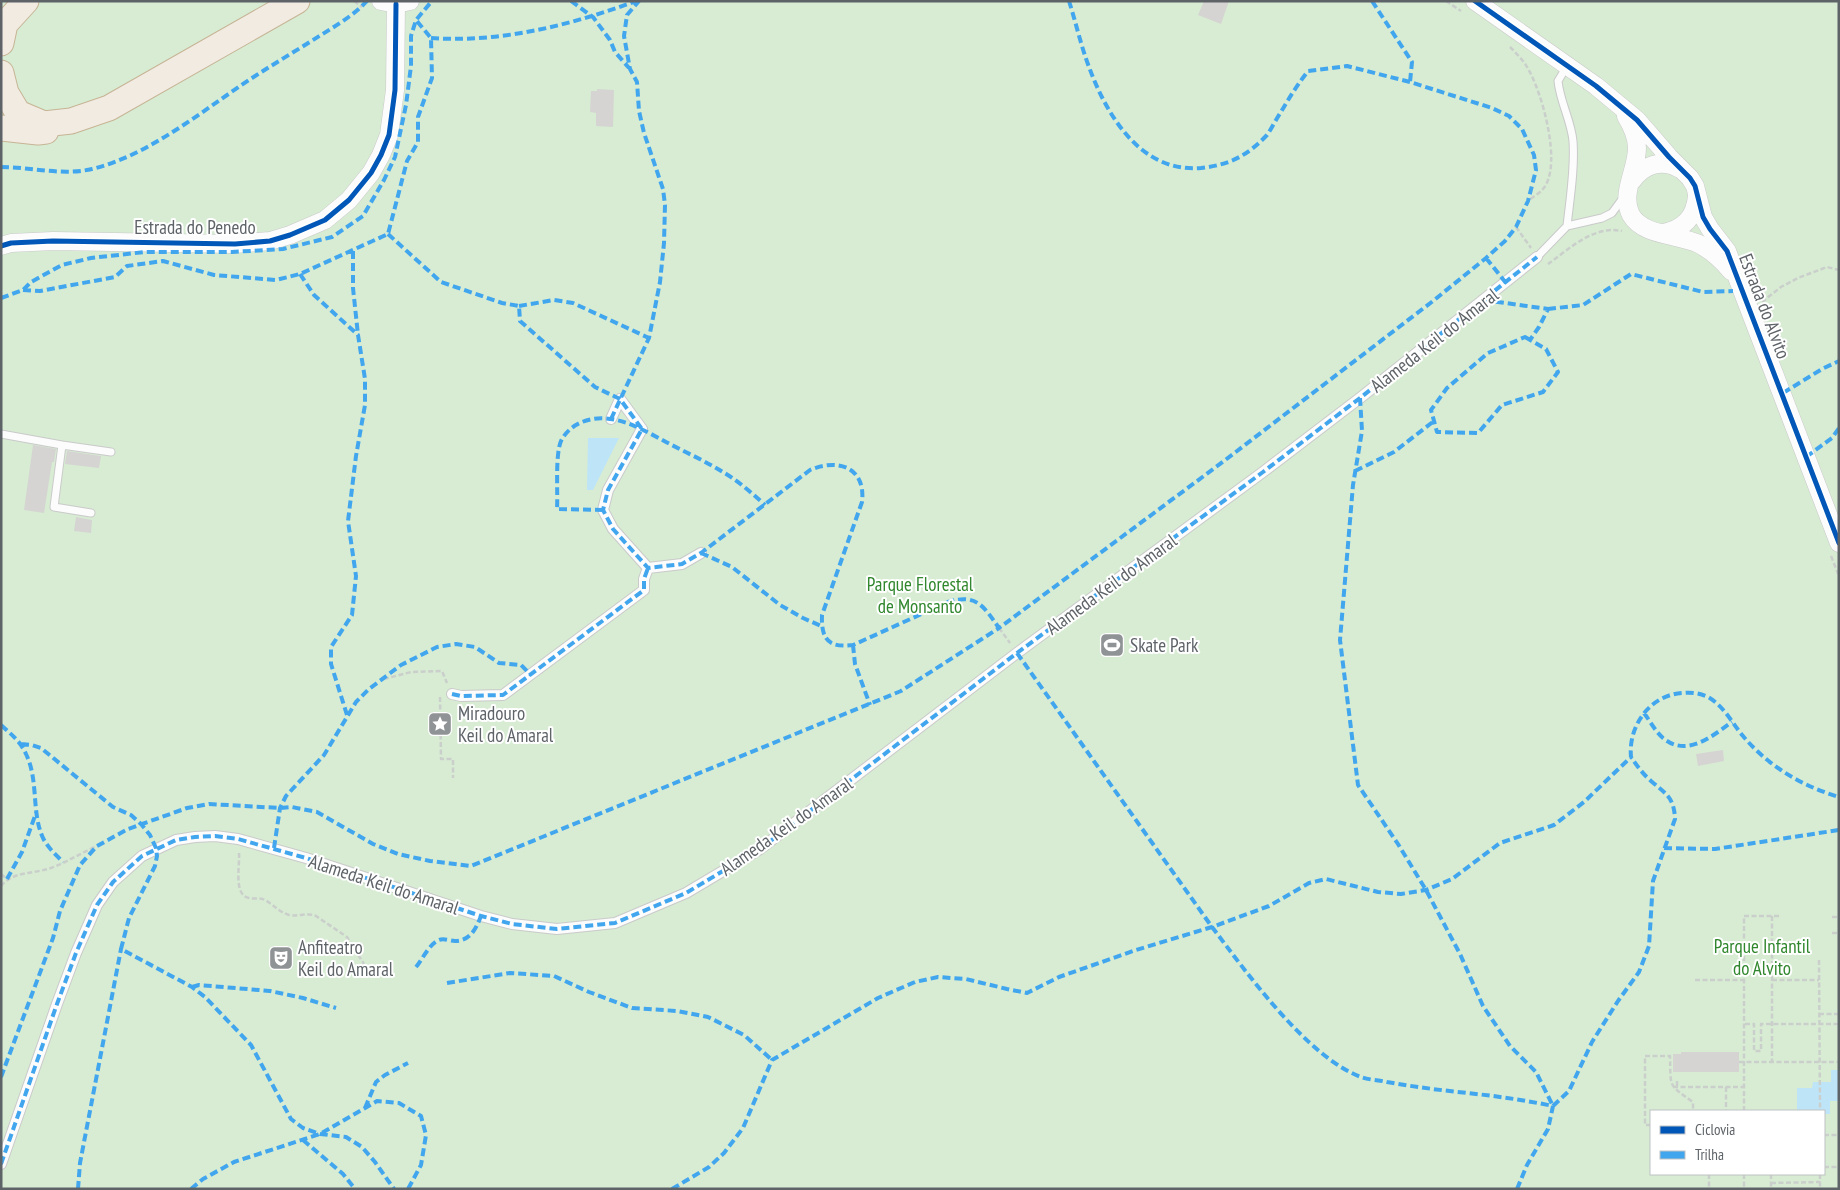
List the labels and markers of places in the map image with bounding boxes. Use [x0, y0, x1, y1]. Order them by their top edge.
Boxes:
sports icon: Skate Park [1099, 632, 1125, 658]
place label: Skate Park [1130, 633, 1199, 657]
place label: Miradouro Keil do Amaral [458, 701, 554, 747]
place icon: Miradouro Keil do Amaral [427, 711, 453, 737]
place label: Anfiteatro Keil do Amaral [298, 935, 394, 981]
theatre icon: Anfiteatro Keil do Amaral [268, 945, 294, 971]

